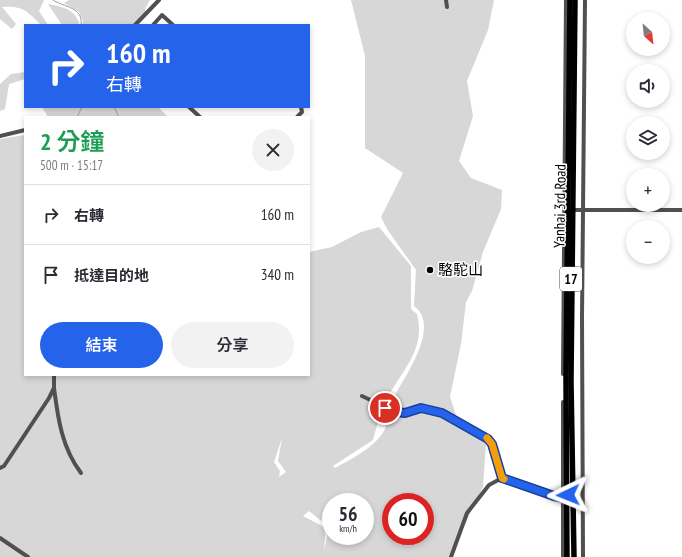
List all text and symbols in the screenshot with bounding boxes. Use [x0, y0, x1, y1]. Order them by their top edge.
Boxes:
north arrow [626, 12, 670, 56]
map controls [626, 12, 670, 264]
text: 160 m [106, 34, 170, 71]
icon: right [40, 40, 92, 92]
button: sound [626, 64, 670, 108]
text: 右轉 [106, 73, 142, 96]
button: layers [626, 116, 670, 160]
text: 2 分鐘 [40, 126, 104, 157]
button: close [252, 129, 294, 171]
text: 500 m · 15:17 [40, 157, 103, 174]
street label: Yanhai 3rd Road [549, 164, 570, 248]
button: + [626, 168, 670, 212]
icon: right [40, 204, 62, 226]
text: 160 m [261, 205, 294, 224]
text: 右轉 [74, 206, 104, 225]
button: − [626, 220, 670, 264]
place label: 駱駝山 [438, 260, 483, 279]
icon: arrive [40, 264, 62, 286]
text: 340 m [261, 265, 294, 284]
marker: 駱駝山 [425, 265, 435, 275]
text: 抵達目的地 [74, 266, 149, 285]
road number: 17 [560, 267, 582, 291]
button: 結束 [40, 322, 163, 368]
button: 分享 [171, 322, 294, 368]
pin [368, 391, 402, 425]
icon: arrive [374, 397, 396, 419]
position arrow [547, 474, 589, 516]
speed limit sign: 60 [382, 493, 434, 545]
text: 56 [338, 501, 358, 527]
text: km/h [339, 522, 357, 535]

